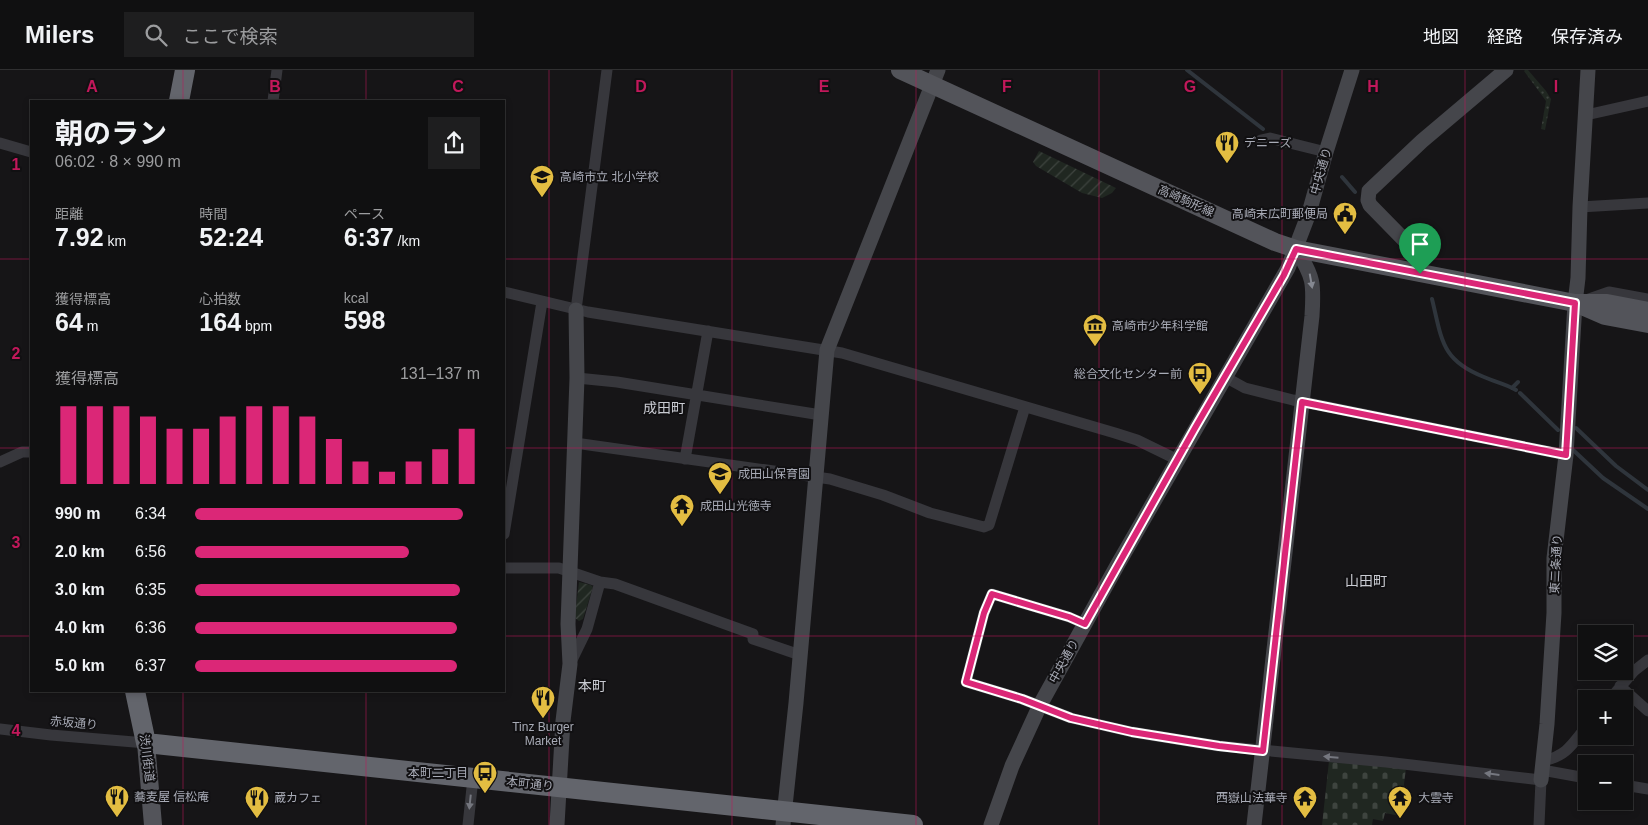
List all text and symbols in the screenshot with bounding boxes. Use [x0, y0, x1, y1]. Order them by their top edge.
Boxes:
search box [124, 12, 474, 57]
text: Milers [25, 21, 94, 48]
icon: search [142, 21, 170, 49]
text: ここで検索 [182, 26, 277, 47]
text: 地図 [1423, 27, 1459, 47]
text: 経路 [1487, 27, 1523, 47]
text: 保存済み [1551, 27, 1623, 47]
text: A [86, 78, 98, 95]
text: B [269, 78, 281, 95]
text: C [452, 78, 464, 95]
text: D [635, 78, 647, 95]
text: E [819, 78, 830, 95]
text: F [1002, 78, 1012, 95]
text: G [1184, 78, 1196, 95]
text: H [1367, 78, 1379, 95]
text: I [1554, 78, 1558, 95]
button: share [428, 117, 480, 169]
text: 朝のラン [55, 118, 167, 149]
restaurant icon: デニーズ [1214, 130, 1240, 164]
place label: デニーズ [1244, 136, 1291, 150]
street label: 中央通り [1308, 146, 1334, 196]
text: 06:02 · 8 × 990 m [55, 153, 181, 170]
text: 1 [12, 156, 21, 173]
school or university icon: 高崎市立 北小学校 [529, 164, 555, 198]
place label: 高崎市立 北小学校 [560, 170, 659, 184]
street label: 高崎駒形線 [1156, 182, 1216, 220]
public building icon: 高崎末広町郵便局 [1332, 201, 1358, 235]
text: 距離 [55, 206, 83, 222]
text: 時間 [199, 206, 227, 222]
text: ペース [344, 206, 385, 222]
place label: 高崎末広町郵便局 [1232, 207, 1328, 221]
text: 7.92 [55, 223, 104, 251]
text: 52:24 [199, 223, 263, 251]
text: 6:37 [344, 223, 394, 251]
pin [1399, 223, 1441, 274]
icon: arrive [1406, 230, 1434, 258]
text: km [104, 233, 126, 249]
text: /km [394, 233, 420, 249]
one-way arrow [1308, 273, 1316, 289]
text: kcal [344, 290, 369, 306]
text: 獲得標高 [55, 291, 111, 307]
text: 心拍数 [199, 291, 241, 307]
text: 598 [344, 306, 385, 334]
text: 64 [55, 308, 83, 336]
text: 164 [199, 308, 241, 336]
museum icon: 高崎市少年科学館 [1082, 313, 1108, 347]
text: m [83, 318, 98, 334]
text: bpm [241, 318, 272, 334]
place label: 高崎市少年科学館 [1112, 319, 1208, 333]
text: 2 [12, 345, 21, 362]
bus stop icon: 総合文化センター前 [1187, 361, 1213, 395]
text: 131–137 m [400, 365, 480, 382]
place label: 総合文化センター前 [1074, 367, 1182, 381]
text: 獲得標高 [55, 370, 119, 387]
district label: 成田町 [643, 400, 685, 416]
school or university icon: 成田山保育園 [707, 461, 733, 495]
place label: 成田山保育園 [738, 467, 810, 481]
temple icon: 成田山光徳寺 [669, 493, 695, 527]
place label: 成田山光徳寺 [700, 499, 772, 513]
text: 990 m [55, 505, 100, 522]
text: 6:34 [135, 505, 166, 522]
text: 3 [12, 534, 21, 551]
street label: 東二条通り [1547, 534, 1565, 594]
text: 2.0 km [55, 543, 105, 560]
text: 6:56 [135, 543, 166, 560]
district label: 山田町 [1345, 573, 1387, 589]
text: 3.0 km [55, 581, 105, 598]
text: 6:35 [135, 581, 166, 598]
text: 4.0 km [55, 619, 105, 636]
text: 6:36 [135, 619, 166, 636]
map controls [1578, 625, 1633, 810]
button: layers [1578, 625, 1633, 680]
street label: 中央通り [1046, 637, 1082, 685]
text: 5.0 km [55, 657, 105, 674]
text: 6:37 [135, 657, 166, 674]
district label: 本町 [578, 678, 606, 694]
restaurant icon: Tinz Burger Market [530, 685, 556, 719]
button: + [1578, 690, 1633, 745]
street label: 赤坂通り [49, 714, 99, 732]
place label: Tinz Burger Market [512, 720, 574, 748]
text: 4 [12, 722, 21, 739]
street label: 渋川街道 [137, 733, 157, 783]
one-way arrow [1323, 753, 1339, 761]
button: − [1578, 755, 1633, 810]
bus stop icon: 本町二丁目 [472, 760, 498, 794]
place label: 本町二丁目 [408, 766, 468, 780]
one-way arrow [1484, 770, 1500, 778]
street label: 本町通り [505, 775, 555, 793]
restaurant icon: 蕎麦屋 信松庵 [104, 784, 130, 818]
restaurant icon: 蔵カフェ [244, 785, 270, 819]
temple icon: 西嶽山法華寺 [1292, 785, 1318, 819]
temple icon: 大雲寺 [1387, 785, 1413, 819]
place label: 蕎麦屋 信松庵 [134, 790, 209, 804]
place label: 蔵カフェ [274, 791, 322, 805]
place label: 西嶽山法華寺 [1216, 791, 1288, 805]
place label: 大雲寺 [1418, 791, 1454, 805]
one-way arrow [466, 794, 474, 810]

